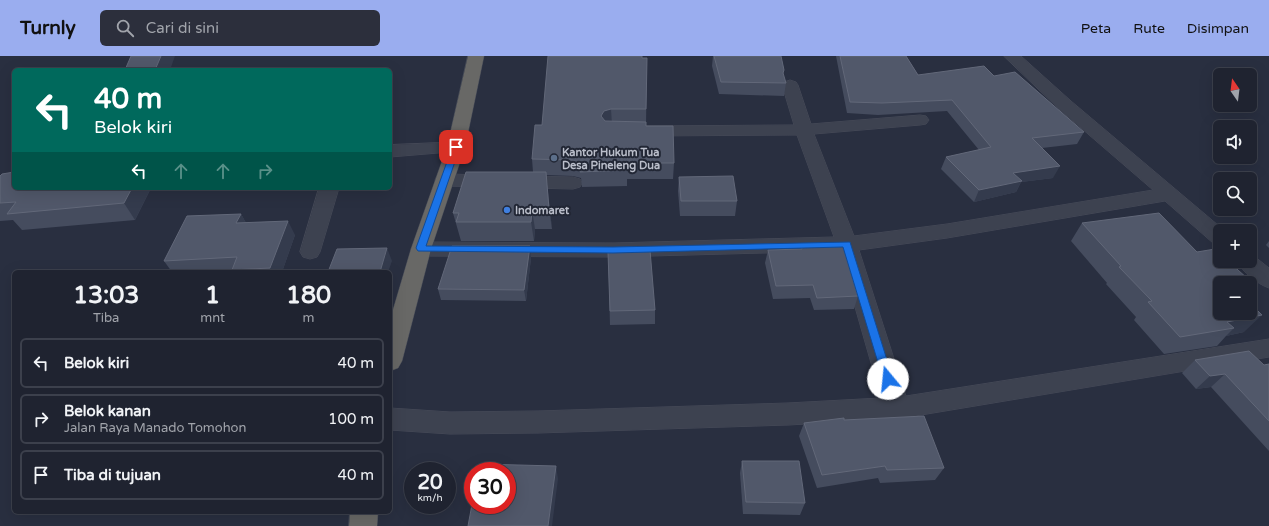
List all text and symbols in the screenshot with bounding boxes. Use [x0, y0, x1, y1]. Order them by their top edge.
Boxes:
search box [100, 10, 380, 46]
text: Turnly [20, 17, 76, 39]
icon: search [114, 17, 136, 39]
text: Cari di sini [146, 19, 219, 37]
text: Peta [1081, 20, 1111, 37]
text: Rute [1133, 20, 1165, 37]
text: Disimpan [1187, 20, 1249, 37]
north arrow [1213, 68, 1257, 112]
map controls [1213, 68, 1257, 320]
text: 40 m [94, 82, 162, 116]
icon: left [28, 84, 80, 136]
text: Belok kiri [94, 116, 172, 138]
button: sound [1213, 120, 1257, 164]
pin [439, 130, 473, 164]
icon: arrive [445, 136, 467, 158]
place label: Kantor Hukum Tua Desa Pineleng Dua [562, 146, 660, 173]
marker: Kantor Hukum Tua Desa Pineleng Dua [549, 153, 559, 163]
icon: left [128, 160, 150, 182]
icon: ahead [170, 160, 192, 182]
icon: ahead [212, 160, 234, 182]
icon: right [254, 160, 276, 182]
button: search [1213, 172, 1257, 216]
place label: Indomaret [515, 204, 570, 217]
marker: Indomaret [502, 205, 512, 215]
button: + [1213, 224, 1257, 268]
button: − [1213, 276, 1257, 320]
text: 13:03 [73, 281, 139, 310]
text: 1 [205, 281, 220, 310]
text: 180 [286, 281, 331, 310]
text: Tiba [93, 310, 119, 326]
text: mnt [200, 310, 225, 326]
text: m [303, 310, 314, 326]
icon: left [30, 352, 52, 374]
text: Belok kiri [64, 354, 129, 372]
text: 40 m [337, 354, 374, 372]
position arrow [867, 358, 909, 400]
text: Belok kanan [64, 402, 151, 420]
icon: right [30, 408, 52, 430]
text: 100 m [328, 410, 374, 428]
text: Jalan Raya Manado Tomohon [64, 420, 246, 436]
speed limit sign: 30 [464, 462, 516, 514]
icon: arrive [30, 464, 52, 486]
text: Tiba di tujuan [64, 466, 161, 484]
text: 40 m [337, 466, 374, 484]
text: 20 [417, 471, 443, 495]
text: km/h [417, 492, 443, 504]

